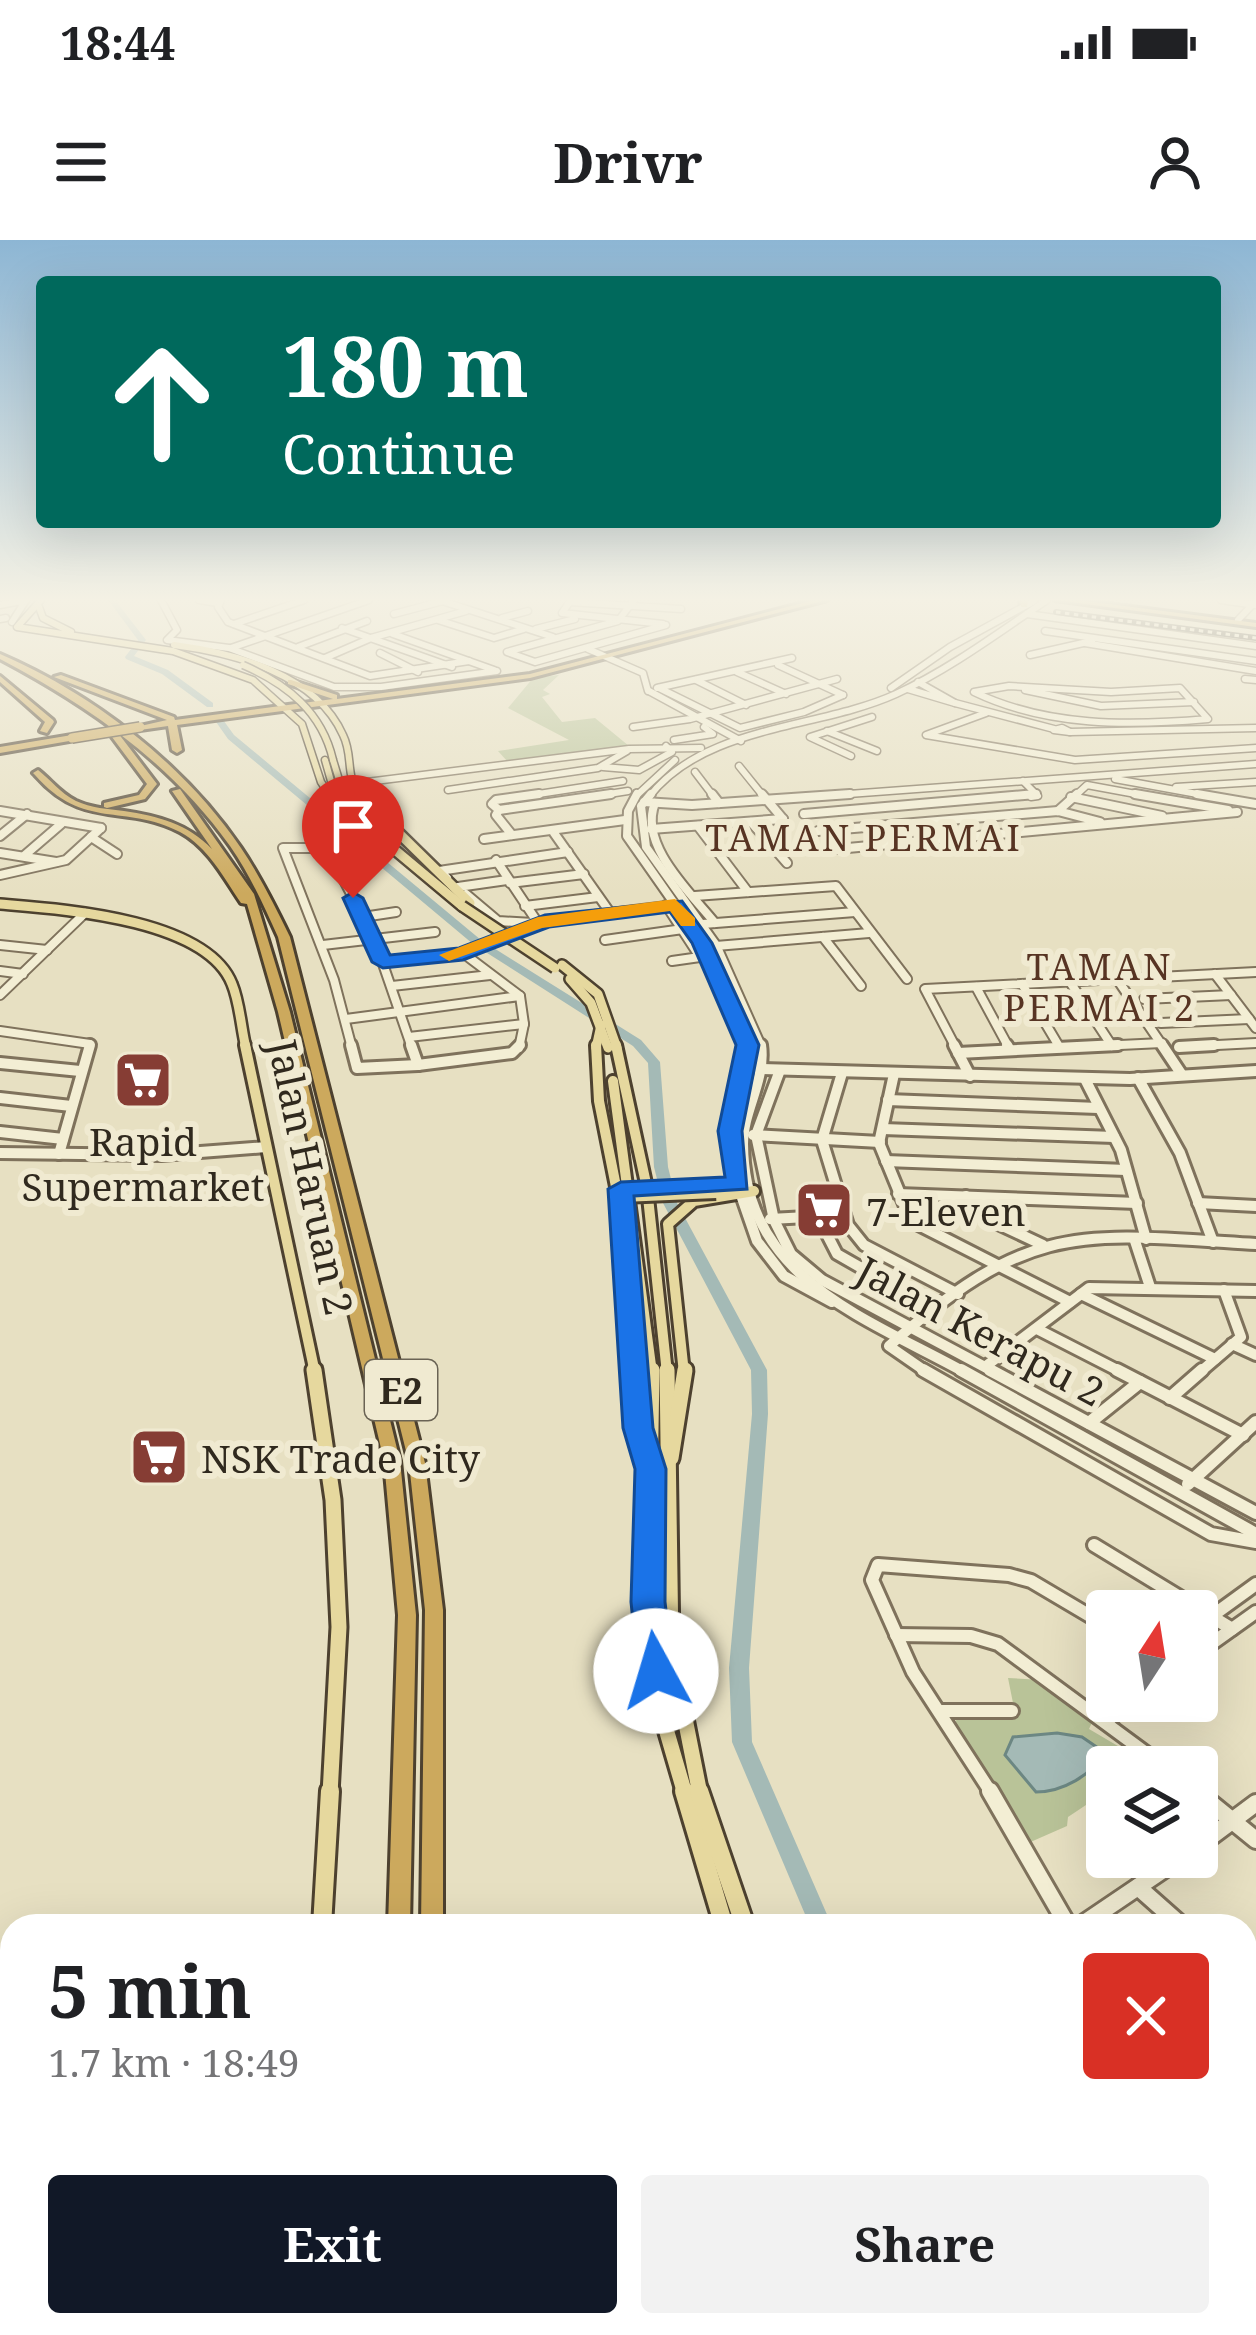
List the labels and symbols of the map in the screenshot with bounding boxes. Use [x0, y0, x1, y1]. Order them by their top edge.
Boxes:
pin [302, 775, 404, 898]
district label: TAMAN PERMAI [705, 813, 1023, 862]
district label: TAMAN PERMAI 2 [1003, 942, 1197, 1032]
street label: Jalan Haruan 2 [257, 1033, 367, 1320]
supermarket icon: Rapid Supermarket [112, 1049, 174, 1111]
place label: Rapid Supermarket [22, 1114, 264, 1212]
supermarket icon: 7-Eleven [793, 1179, 855, 1241]
place label: 7-Eleven [866, 1184, 1026, 1237]
street label: Jalan Kerapu 2 [847, 1242, 1114, 1417]
road number: E2 [365, 1360, 437, 1420]
supermarket icon: NSK Trade City [128, 1426, 190, 1488]
place label: NSK Trade City [201, 1431, 481, 1484]
north arrow [1086, 1590, 1218, 1722]
position arrow [593, 1608, 719, 1734]

